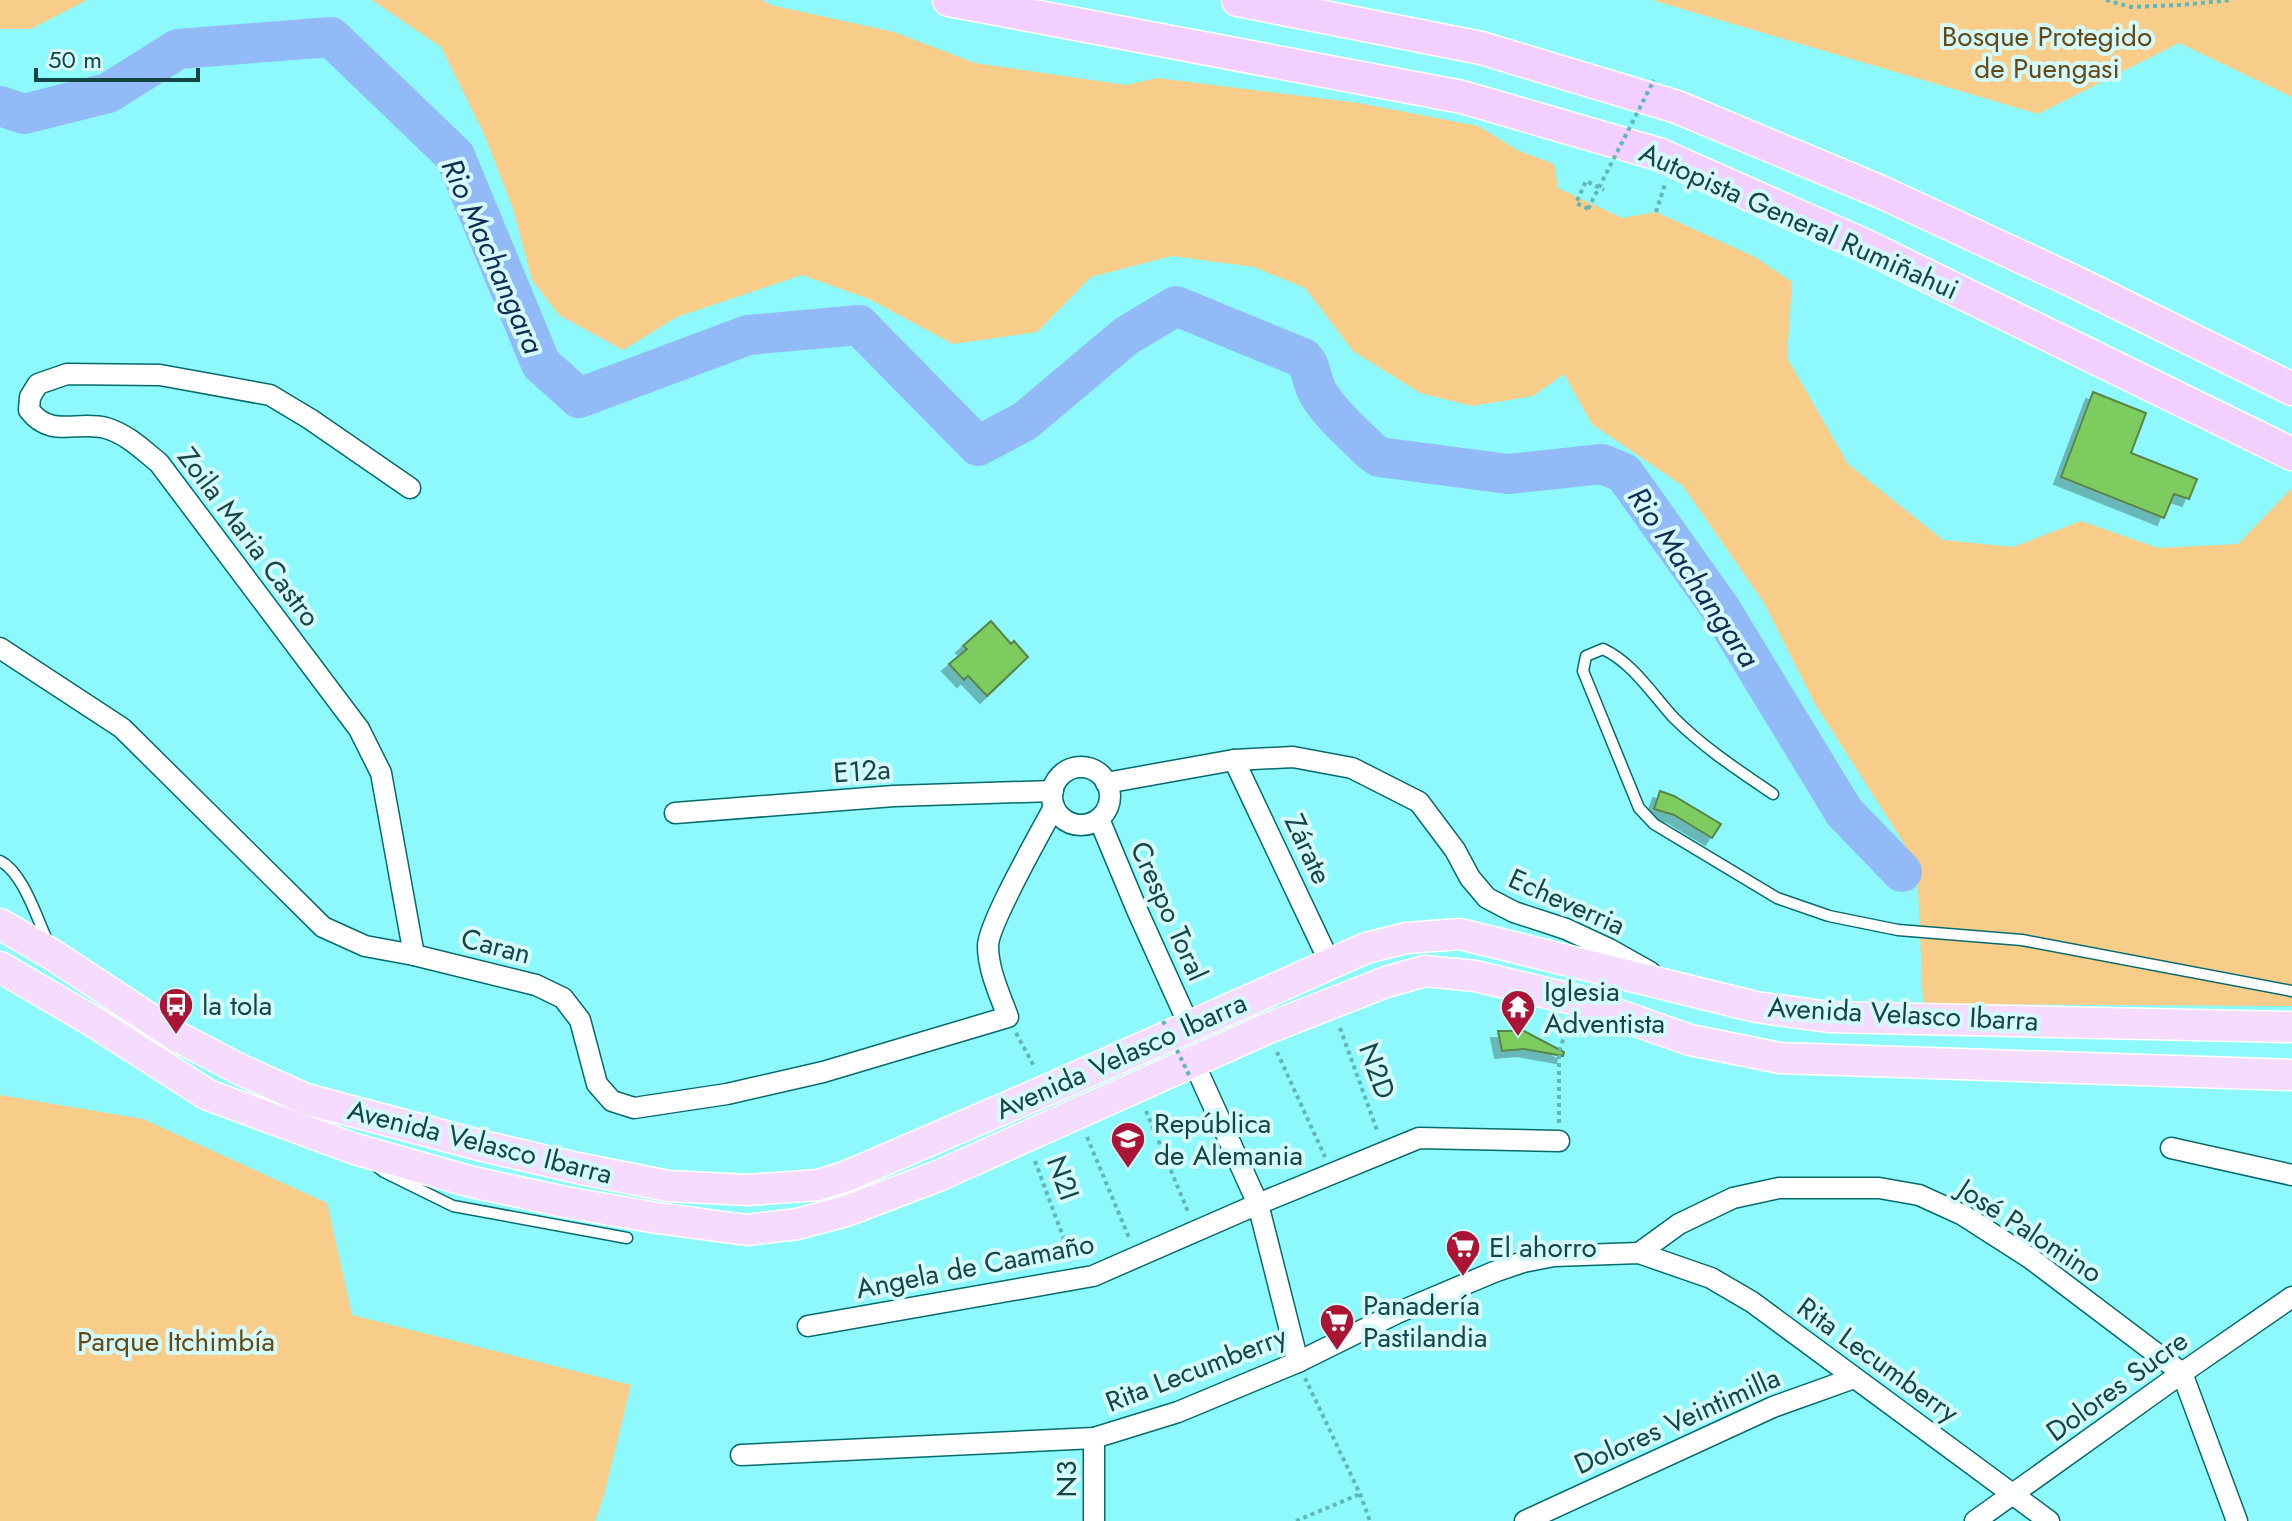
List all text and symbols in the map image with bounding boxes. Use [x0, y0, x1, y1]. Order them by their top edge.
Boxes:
park label: Bosque Protegido de Puengasi [1942, 16, 2152, 89]
scale bar [36, 32, 198, 82]
text: 50 m [48, 42, 102, 77]
street label: Autopista General Rumiñahui [1633, 132, 1965, 310]
water label: Rio Machangara [431, 151, 555, 361]
street label: Zoila Maria Castro [168, 439, 330, 635]
water label: Rio Machangara [1618, 478, 1771, 676]
street label: E12a [832, 749, 892, 793]
street label: Zárate [1274, 807, 1342, 891]
street label: Crespo Toral [1120, 835, 1218, 987]
street label: Echeverria [1502, 858, 1632, 946]
street label: Caran [457, 918, 535, 974]
place label: Iglesia Adventista [1544, 971, 1665, 1044]
street label: Avenida Velasco Ibarra [989, 982, 1253, 1130]
place label: la tola [202, 985, 272, 1026]
bus stop icon: la tola [157, 986, 195, 1036]
street label: Avenida Velasco Ibarra [1767, 986, 2039, 1042]
temple icon: Iglesia Adventista [1499, 988, 1537, 1038]
street label: N2D [1348, 1037, 1406, 1105]
street label: Avenida Velasco Ibarra [344, 1089, 616, 1195]
place label: República de Alemania [1154, 1103, 1303, 1176]
school or university icon: República de Alemania [1109, 1120, 1147, 1170]
street label: N2I [1036, 1150, 1090, 1206]
street label: José Palomino [1946, 1167, 2110, 1293]
street label: Angela de Caamaño [852, 1223, 1098, 1309]
place label: El ahorro [1489, 1227, 1597, 1268]
supermarket icon: El ahorro [1444, 1228, 1482, 1278]
place label: Panadería Pastilandia [1363, 1285, 1488, 1358]
street label: Rita Lecumberry [1789, 1287, 1968, 1433]
supermarket icon: Panadería Pastilandia [1318, 1302, 1356, 1352]
street label: Rita Lecumberry [1099, 1315, 1293, 1422]
park label: Parque Itchimbía [77, 1321, 275, 1362]
street label: Dolores Sucre [2038, 1321, 2196, 1451]
street label: Dolores Veintimilla [1568, 1357, 1786, 1485]
street label: N3 [1046, 1461, 1087, 1498]

